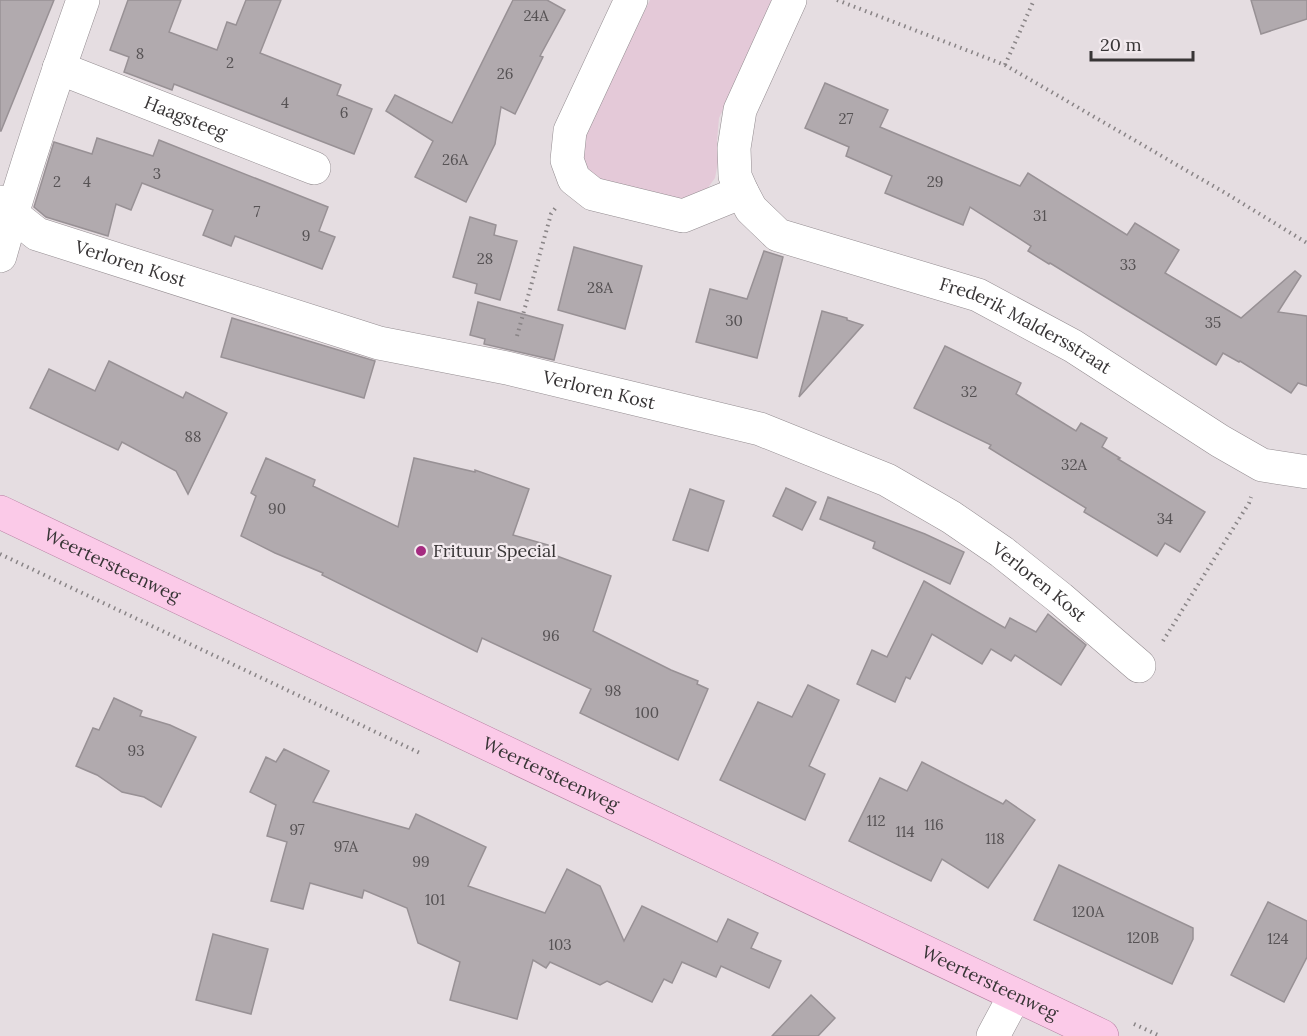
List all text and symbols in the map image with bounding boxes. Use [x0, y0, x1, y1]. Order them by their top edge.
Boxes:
house number: 24A [523, 6, 549, 25]
scale bar [1091, 24, 1193, 62]
text: 20 m [1100, 33, 1142, 56]
house number: 8 [136, 44, 144, 63]
house number: 2 [226, 53, 234, 72]
house number: 26 [497, 64, 513, 83]
street label: Haagsteeg [141, 91, 232, 144]
house number: 4 [281, 93, 289, 112]
house number: 6 [340, 103, 348, 122]
house number: 27 [839, 109, 854, 128]
house number: 26A [442, 150, 469, 169]
house number: 3 [153, 164, 161, 183]
house number: 2 [53, 172, 61, 191]
house number: 4 [83, 172, 91, 191]
house number: 29 [927, 172, 943, 191]
house number: 7 [254, 202, 261, 221]
house number: 31 [1033, 206, 1047, 225]
house number: 9 [302, 226, 310, 245]
street label: Verloren Kost [71, 235, 189, 292]
house number: 28 [477, 249, 493, 268]
house number: 33 [1120, 255, 1136, 274]
street label: Frederik Maldersstraat [937, 272, 1116, 379]
house number: 28A [587, 278, 614, 297]
house number: 30 [725, 311, 743, 330]
house number: 35 [1205, 313, 1221, 332]
street label: Verloren Kost [540, 365, 658, 414]
house number: 32 [961, 382, 977, 401]
house number: 88 [185, 427, 201, 446]
house number: 32A [1061, 455, 1088, 474]
house number: 90 [268, 499, 286, 518]
house number: 34 [1157, 509, 1173, 528]
street label: Weertersteenweg [40, 523, 185, 607]
street label: Verloren Kost [987, 536, 1092, 627]
place label: Frituur Special [433, 539, 556, 562]
marker: Frituur Special [414, 544, 428, 558]
house number: 96 [542, 626, 560, 645]
house number: 98 [604, 681, 622, 700]
house number: 100 [635, 703, 659, 722]
street label: Weertersteenweg [479, 731, 624, 816]
house number: 93 [127, 741, 145, 760]
house number: 112 [867, 811, 885, 830]
house number: 116 [924, 815, 944, 834]
house number: 97 [289, 820, 305, 839]
house number: 114 [895, 822, 915, 841]
house number: 118 [985, 829, 1005, 848]
house number: 97A [334, 837, 359, 856]
house number: 99 [412, 852, 430, 871]
house number: 101 [425, 890, 445, 909]
house number: 120A [1072, 902, 1105, 921]
house number: 120B [1127, 928, 1159, 947]
house number: 124 [1267, 929, 1289, 948]
house number: 103 [548, 935, 572, 954]
street label: Weertersteenweg [918, 940, 1063, 1025]

